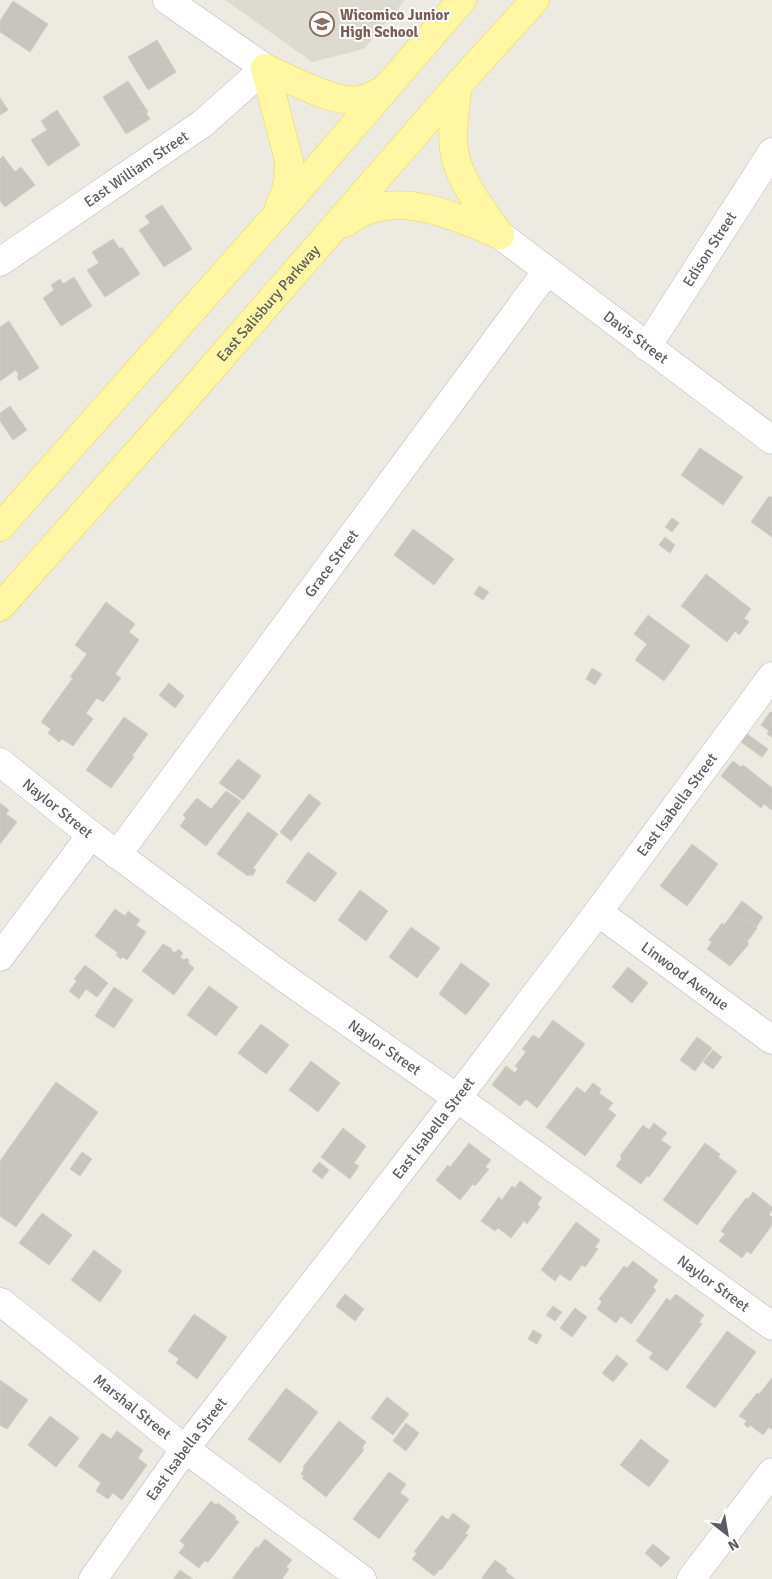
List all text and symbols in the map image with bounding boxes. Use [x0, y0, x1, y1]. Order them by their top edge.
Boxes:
place label: Wicomico Junior High School [340, 6, 449, 41]
school or university icon: Wicomico Junior High School [309, 11, 335, 37]
street label: East William Street [81, 127, 192, 211]
street label: Edison Street [679, 209, 740, 290]
street label: East Salisbury Parkway [213, 242, 324, 365]
street label: Davis Street [600, 307, 672, 368]
street label: Grace Street [301, 526, 362, 601]
street label: East Isabella Street [633, 750, 721, 860]
street label: Naylor Street [19, 775, 96, 842]
street label: Linwood Avenue [638, 938, 732, 1014]
street label: Naylor Street [345, 1016, 424, 1079]
street label: East Isabella Street [388, 1074, 478, 1183]
street label: Naylor Street [674, 1252, 753, 1316]
street label: Marshal Street [90, 1370, 175, 1443]
street label: East Isabella Street [142, 1394, 231, 1504]
north arrow [702, 1509, 752, 1559]
text: N [725, 1535, 742, 1555]

